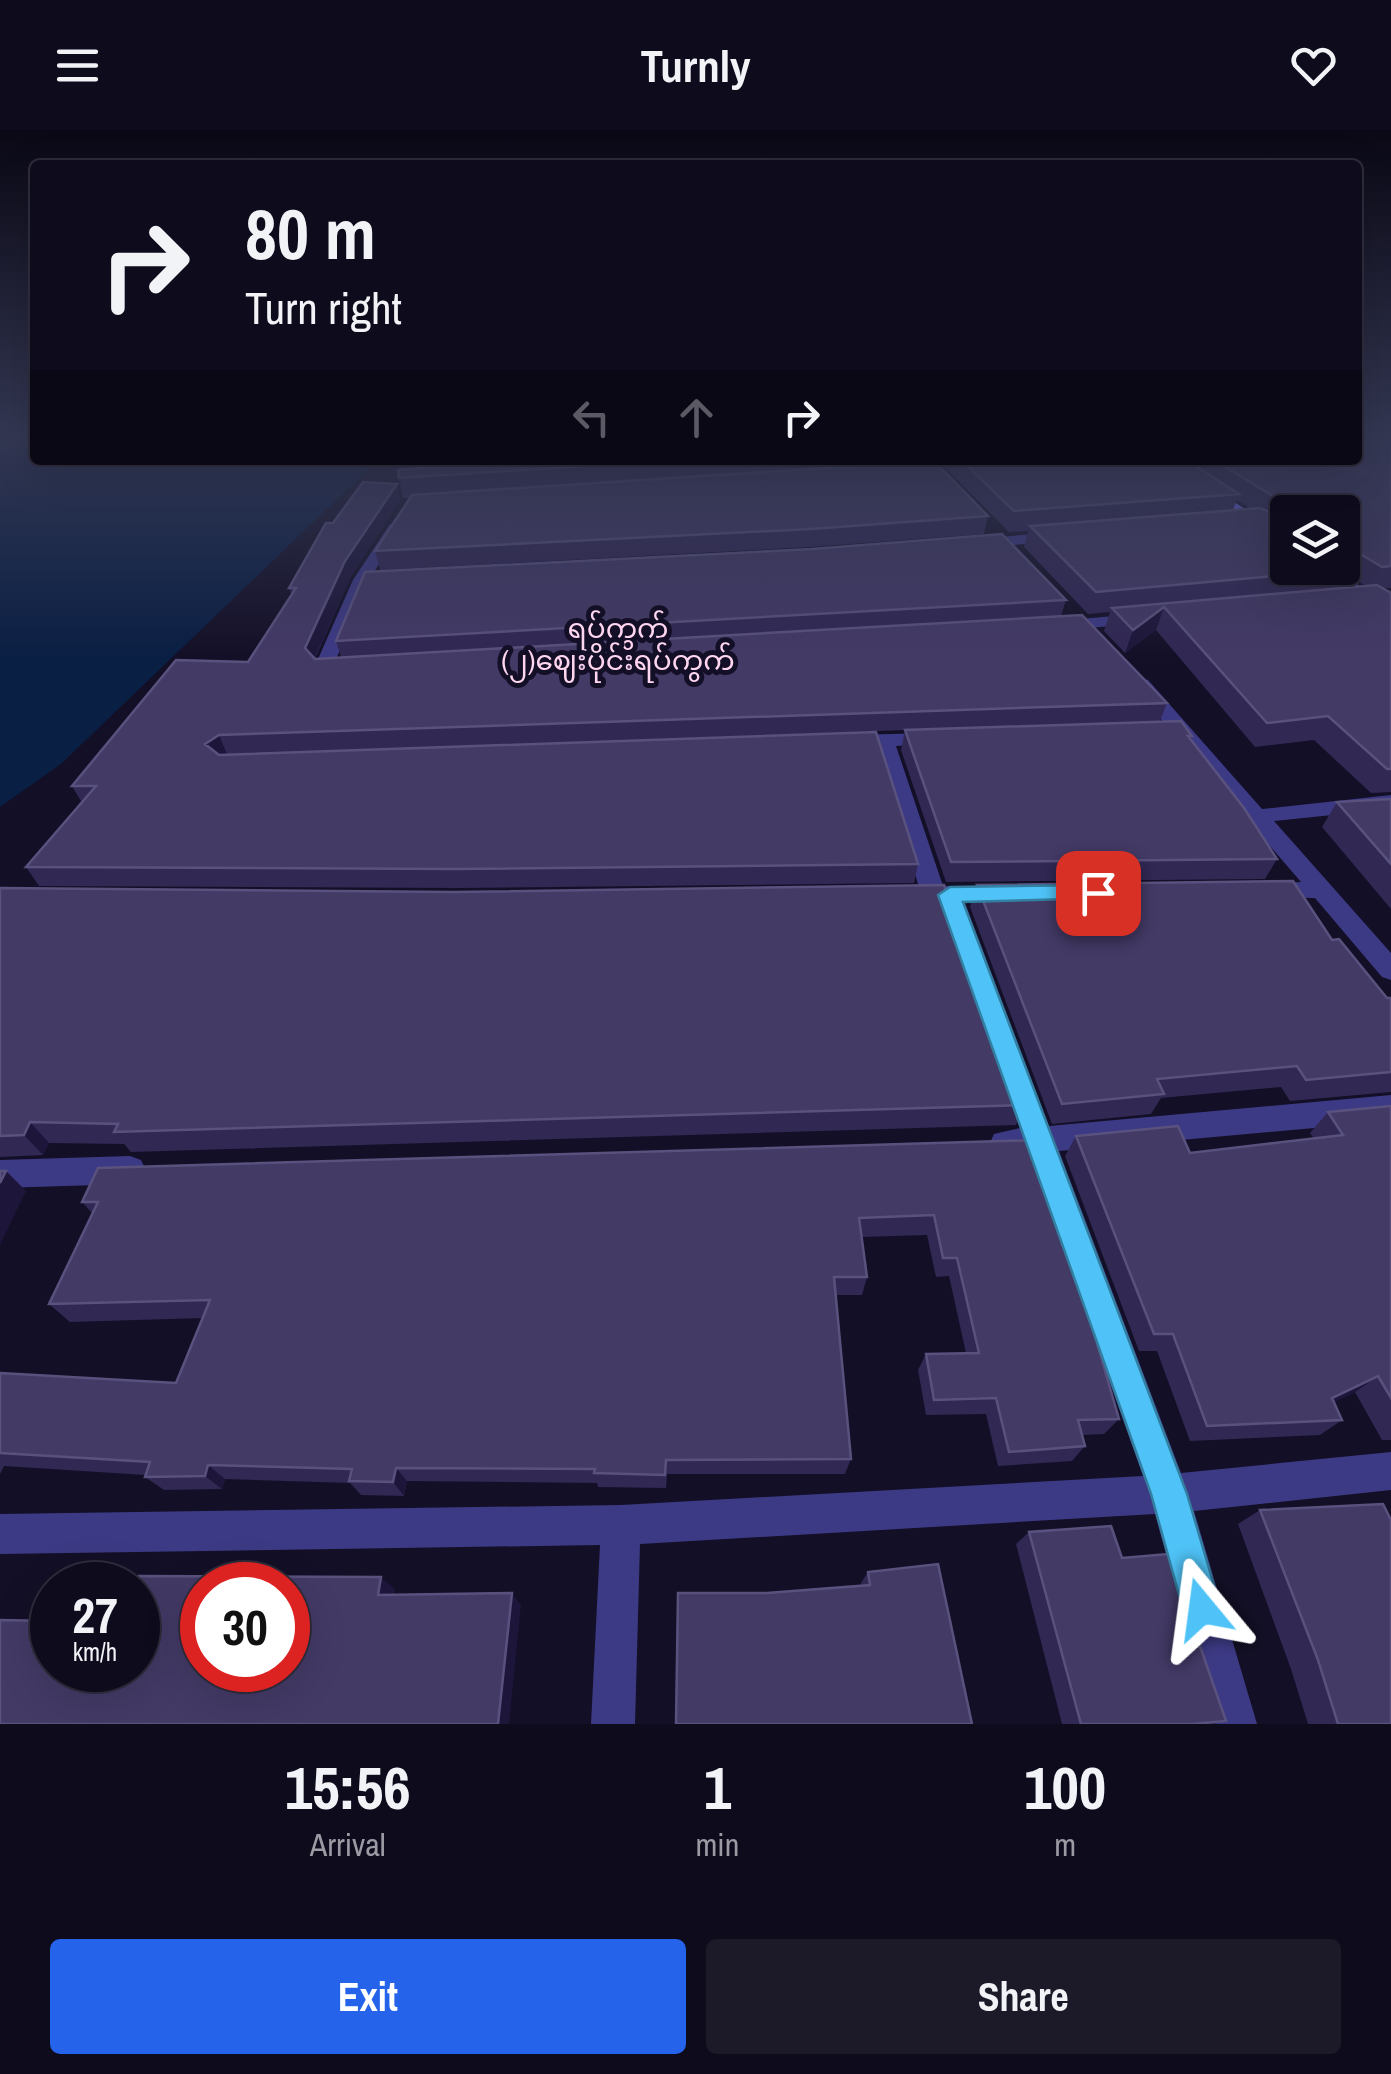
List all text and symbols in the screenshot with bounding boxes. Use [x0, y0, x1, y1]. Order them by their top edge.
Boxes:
text: Turnly [640, 35, 751, 96]
icon: menu [50, 38, 105, 93]
icon: heart [1286, 38, 1341, 93]
text: 80 m [245, 187, 376, 281]
icon: right [80, 200, 210, 330]
text: Turn right [245, 277, 402, 338]
icon: left [564, 390, 619, 445]
icon: ahead [669, 390, 724, 445]
icon: right [774, 390, 829, 445]
map controls [1270, 495, 1360, 585]
button: layers [1270, 495, 1360, 585]
district label: ရပ်ကွက် (၂)ဈေးပိုင်းရပ်ကွက် [501, 609, 735, 683]
pin [1056, 851, 1141, 936]
icon: arrive [1071, 866, 1126, 921]
position arrow [1150, 1557, 1254, 1661]
speed limit sign: 30 [180, 1562, 310, 1692]
text: 27 [72, 1581, 118, 1649]
text: km/h [73, 1635, 117, 1669]
text: 15:56 [285, 1747, 411, 1828]
text: 1 [704, 1747, 731, 1828]
text: 100 [1024, 1747, 1106, 1828]
text: Arrival [310, 1823, 386, 1866]
text: min [695, 1823, 739, 1866]
text: m [1054, 1823, 1076, 1866]
button: Exit [50, 1939, 686, 2054]
button: Share [706, 1939, 1341, 2054]

